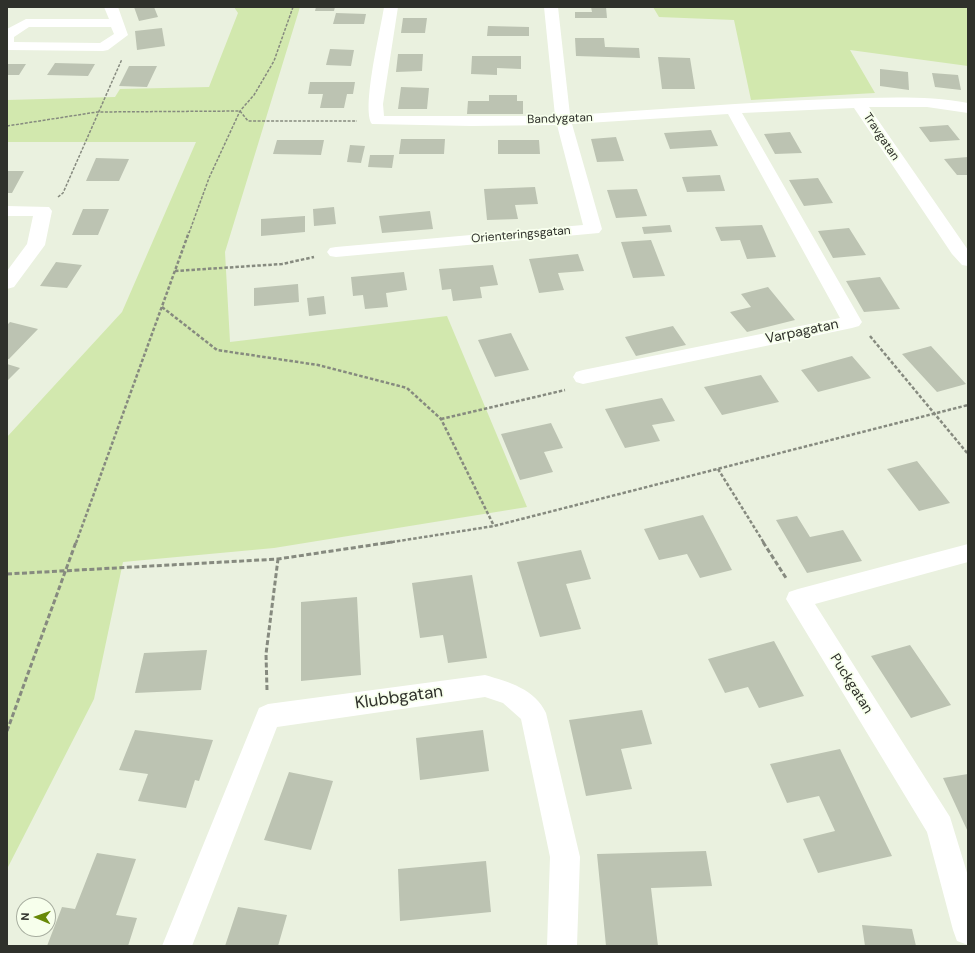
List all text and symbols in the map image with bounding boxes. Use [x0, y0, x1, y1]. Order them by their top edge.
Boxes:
street label: Bandygatan [527, 111, 593, 127]
street label: Travgatan [860, 111, 902, 163]
street label: Orienteringsgatan [471, 223, 571, 247]
street label: Varpagatan [764, 316, 840, 348]
street label: Puckgatan [826, 651, 876, 717]
street label: Klubbgatan [354, 682, 444, 714]
north arrow [16, 897, 56, 937]
text: N [18, 912, 32, 921]

